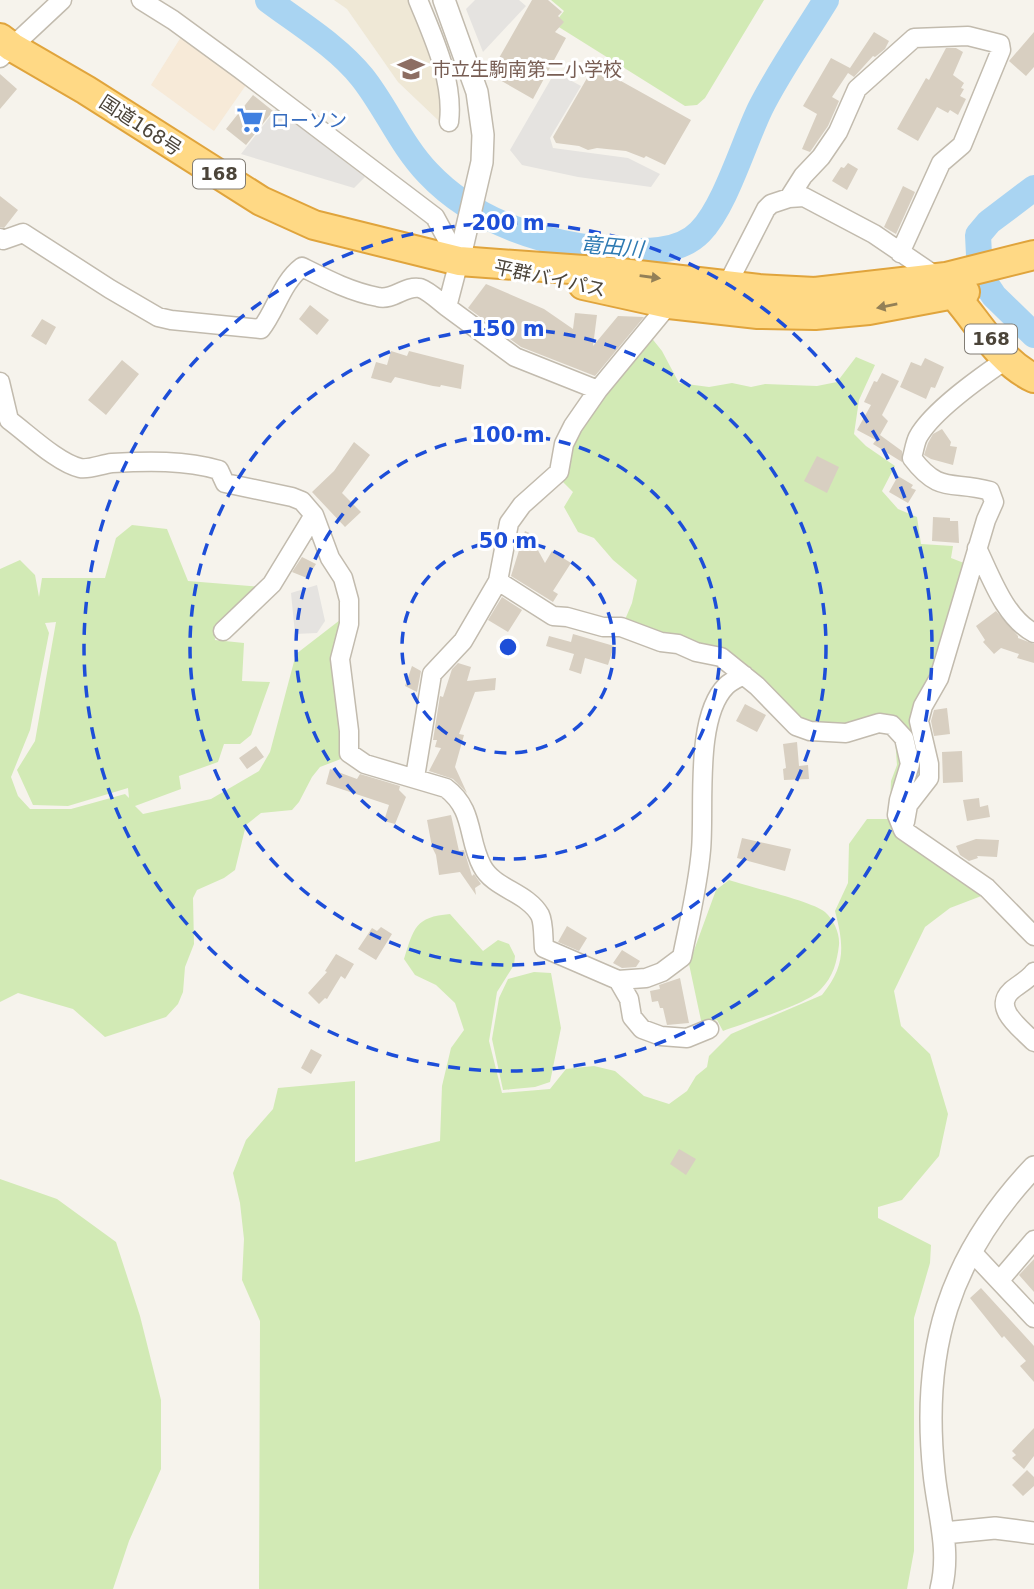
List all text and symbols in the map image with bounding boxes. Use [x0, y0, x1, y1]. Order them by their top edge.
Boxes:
school or university icon: 市立生駒南第二小学校 [396, 54, 426, 84]
place label: 市立生駒南第二小学校 [432, 58, 622, 80]
street label: 国道168号 [96, 90, 186, 160]
supermarket icon: ローソン [235, 105, 265, 135]
place label: ローソン [271, 109, 347, 131]
road number: 168 [193, 160, 245, 188]
text: 200 m [471, 211, 545, 235]
water label: 竜田川 [580, 232, 646, 262]
street label: 平群バイパス [492, 255, 608, 301]
one-way arrow [639, 272, 661, 283]
one-way arrow [876, 301, 898, 312]
text: 150 m [471, 317, 545, 341]
road number: 168 [965, 324, 1017, 354]
text: 100 m [471, 423, 545, 447]
text: 50 m [479, 529, 537, 553]
centre of rings [496, 635, 520, 659]

